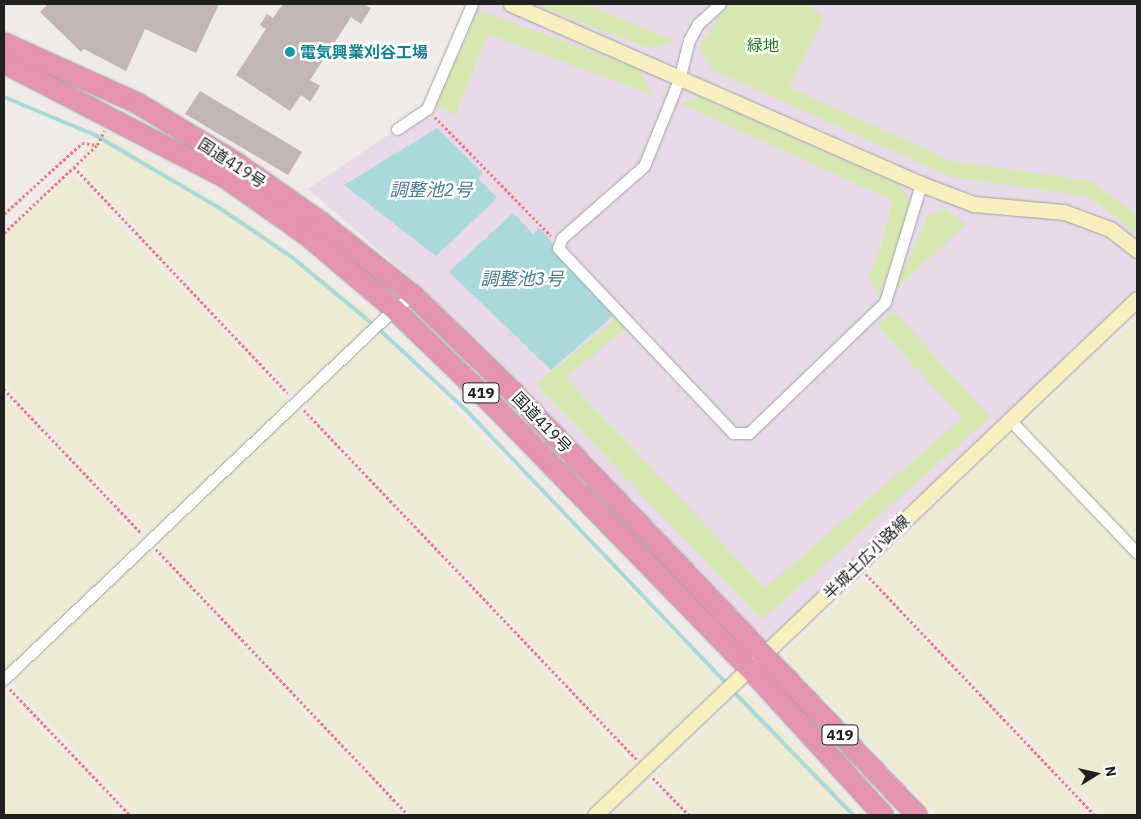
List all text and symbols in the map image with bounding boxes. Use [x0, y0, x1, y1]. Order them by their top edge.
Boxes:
park label: 緑地 [747, 35, 779, 55]
place label: 電気興業刈谷工場 [300, 42, 428, 62]
marker: 電気興業刈谷工場 [284, 46, 296, 58]
street label: 国道419号 [195, 134, 269, 192]
water label: 調整池2号 [390, 179, 472, 201]
water label: 調整池3号 [481, 268, 563, 290]
road number: 419 [462, 380, 500, 406]
street label: 国道419号 [508, 388, 576, 456]
street label: 半城土広小路線 [819, 511, 913, 603]
road number: 419 [821, 722, 859, 748]
north arrow [1071, 749, 1121, 799]
text: N [1101, 765, 1121, 778]

